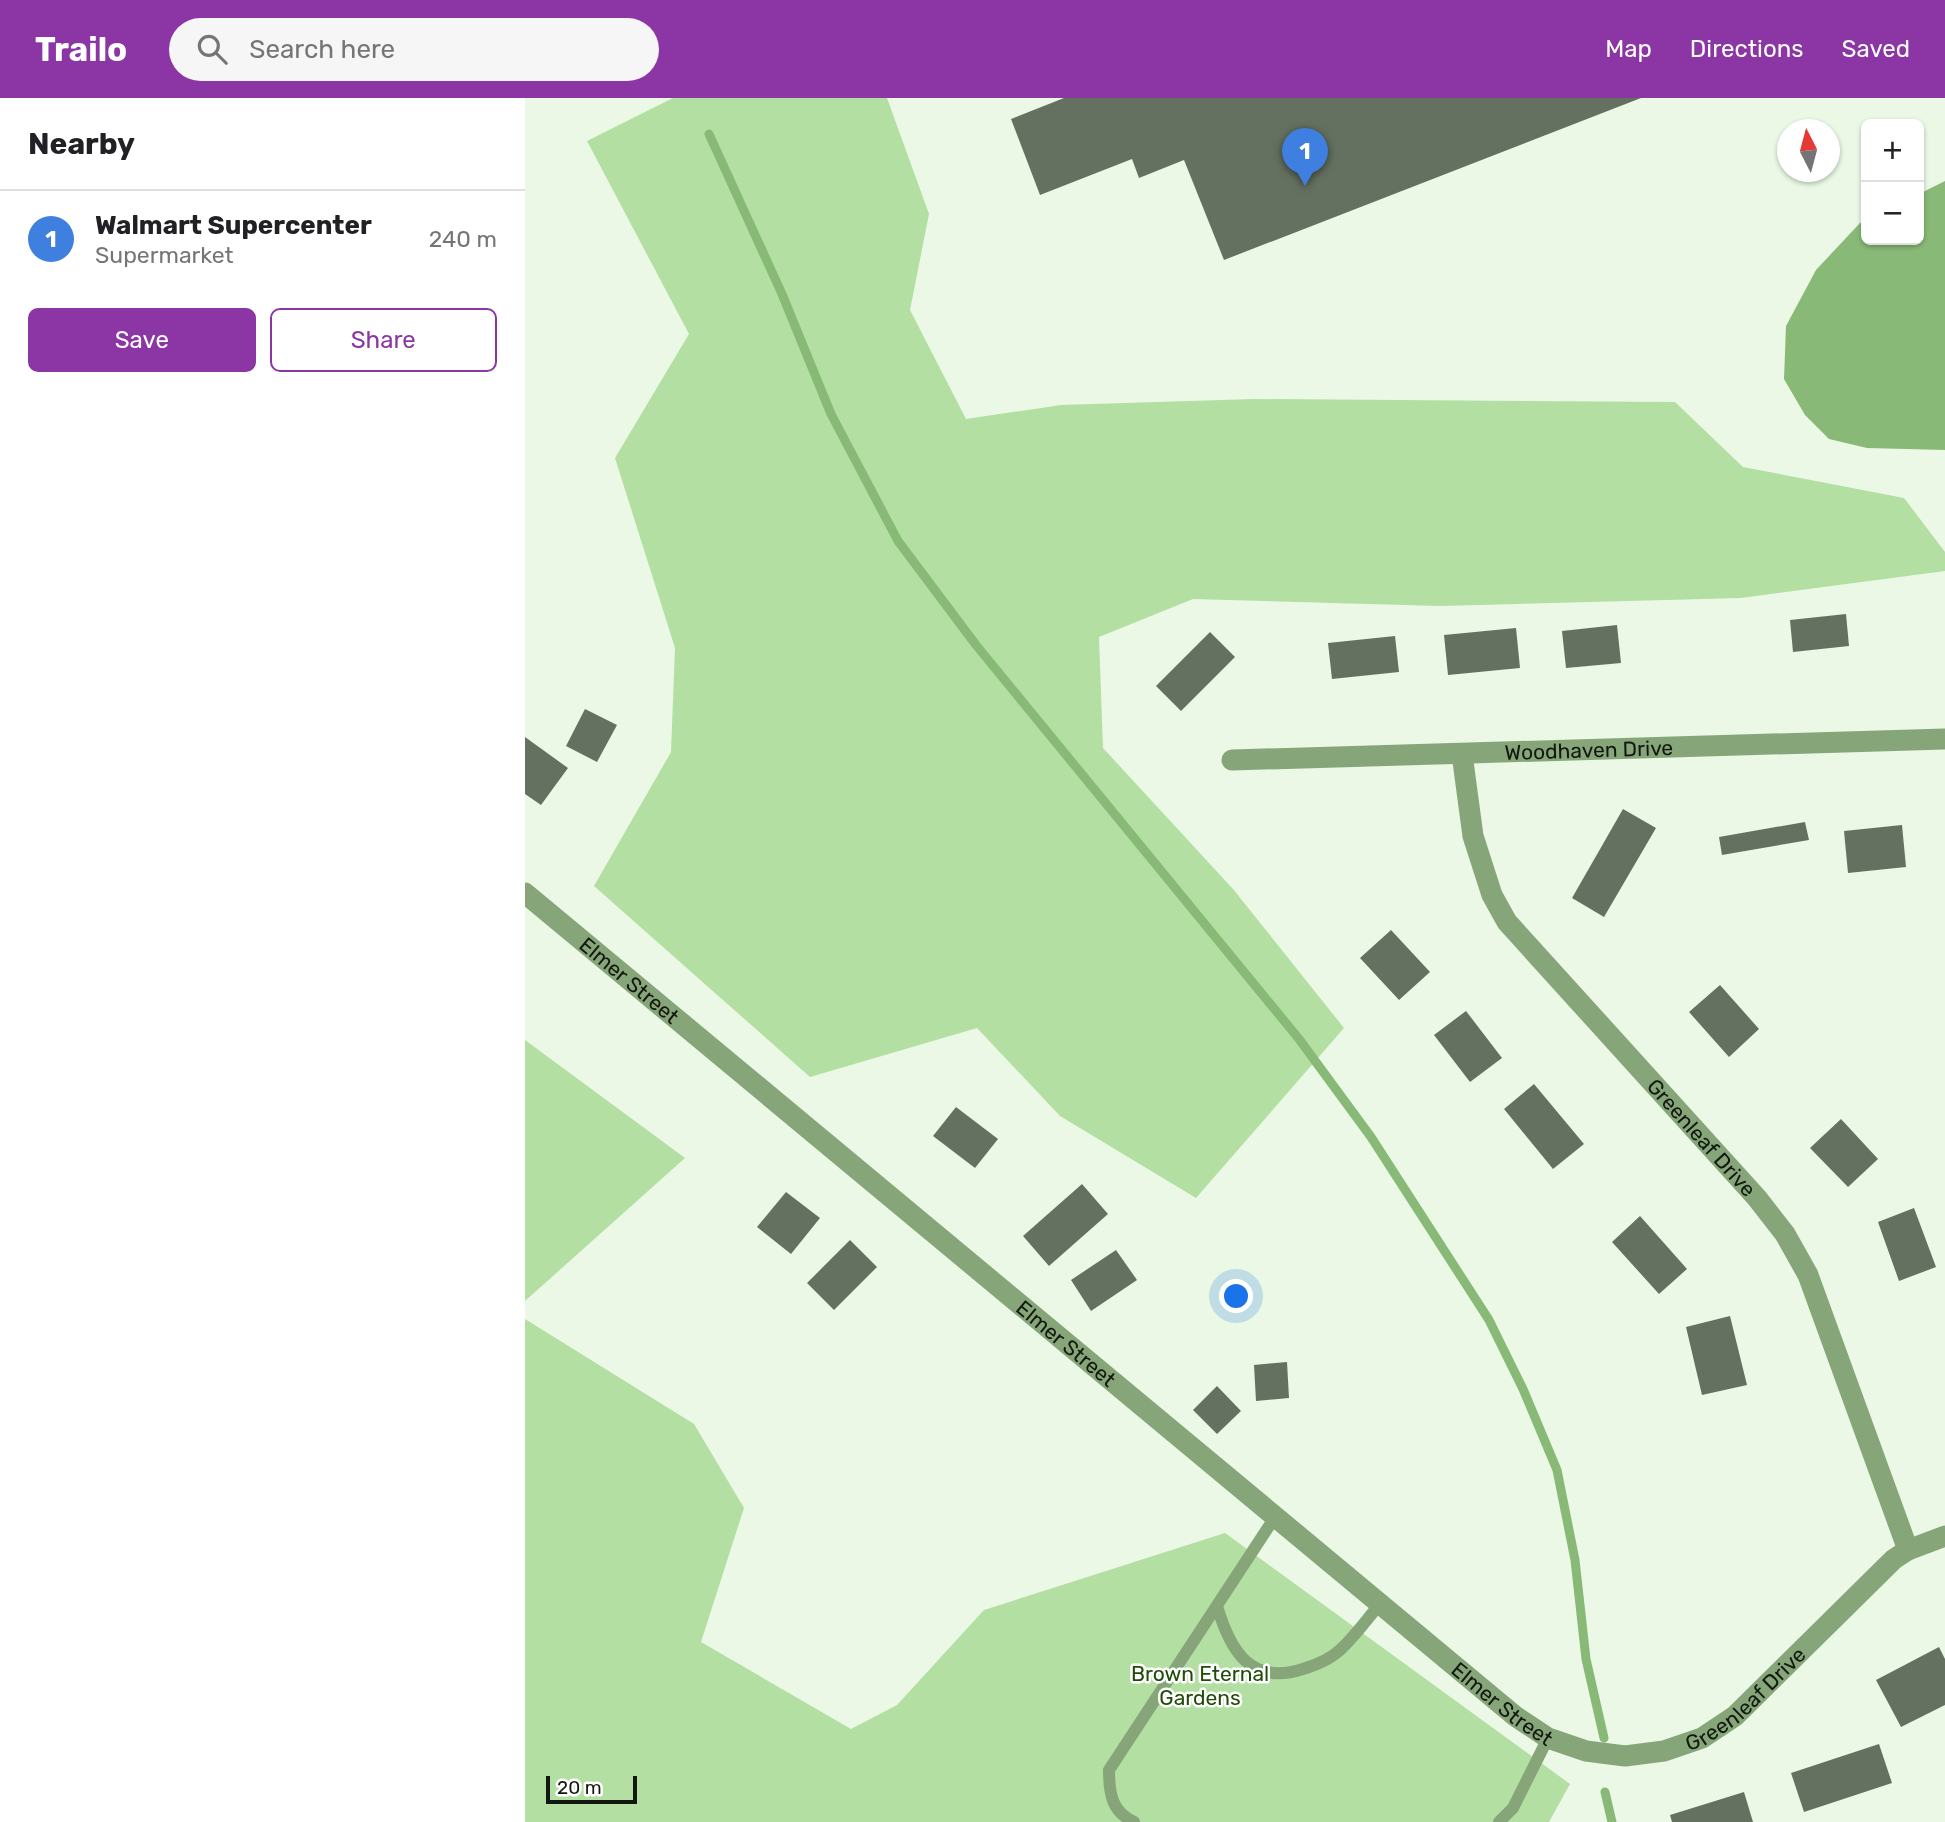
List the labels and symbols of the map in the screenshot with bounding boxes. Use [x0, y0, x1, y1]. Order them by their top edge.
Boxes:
north arrow [1777, 119, 1840, 182]
pin: 1 [1282, 128, 1328, 186]
street label: Woodhaven Drive [1504, 735, 1674, 764]
street label: Elmer Street [575, 931, 684, 1028]
street label: Greenleaf Drive [1642, 1073, 1762, 1201]
your location [1219, 1279, 1253, 1313]
street label: Elmer Street [1012, 1295, 1121, 1392]
street label: Greenleaf Drive [1682, 1642, 1810, 1755]
street label: Elmer Street [1447, 1656, 1558, 1750]
park label: Brown Eternal Gardens [1131, 1661, 1269, 1710]
scale bar [546, 1773, 637, 1805]

